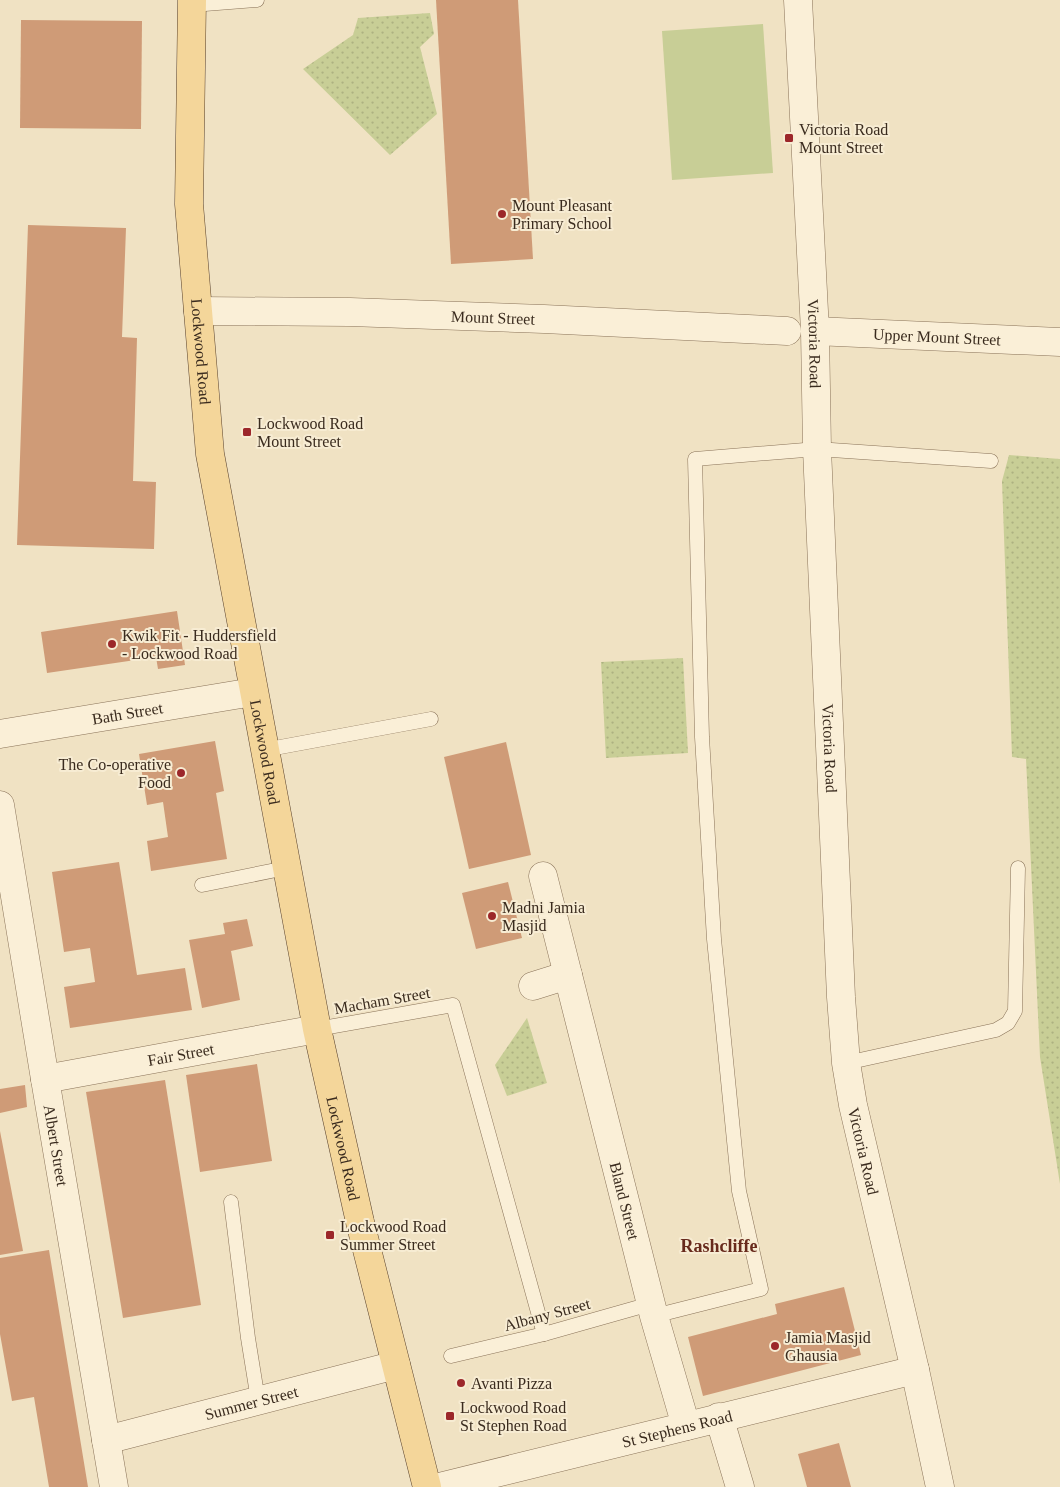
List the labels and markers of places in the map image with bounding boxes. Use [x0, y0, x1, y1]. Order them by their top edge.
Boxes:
place label: Victoria Road Mount Street [799, 121, 888, 156]
marker: Victoria Road Mount Street [783, 132, 795, 144]
place label: Mount Pleasant Primary School [512, 197, 613, 233]
marker: Mount Pleasant Primary School [496, 208, 508, 220]
place label: Lockwood Road Mount Street [257, 415, 363, 450]
marker: Lockwood Road Mount Street [241, 426, 253, 438]
place label: Kwik Fit - Huddersfield - Lockwood Road [122, 627, 276, 662]
marker: Kwik Fit - Huddersfield - Lockwood Road [106, 638, 118, 650]
place label: The Co-operative Food [59, 756, 171, 791]
marker: The Co-operative Food [175, 767, 187, 779]
place label: Madni Jamia Masjid [502, 899, 585, 935]
marker: Madni Jamia Masjid [486, 910, 498, 922]
place label: Lockwood Road Summer Street [340, 1218, 446, 1253]
marker: Lockwood Road Summer Street [324, 1229, 336, 1241]
place label: Jamia Masjid Ghausia [785, 1329, 871, 1364]
marker: Jamia Masjid Ghausia [769, 1340, 781, 1352]
place label: Avanti Pizza [471, 1375, 552, 1392]
marker: Avanti Pizza [455, 1377, 467, 1389]
place label: Lockwood Road St Stephen Road [460, 1399, 567, 1435]
marker: Lockwood Road St Stephen Road [444, 1410, 456, 1422]

